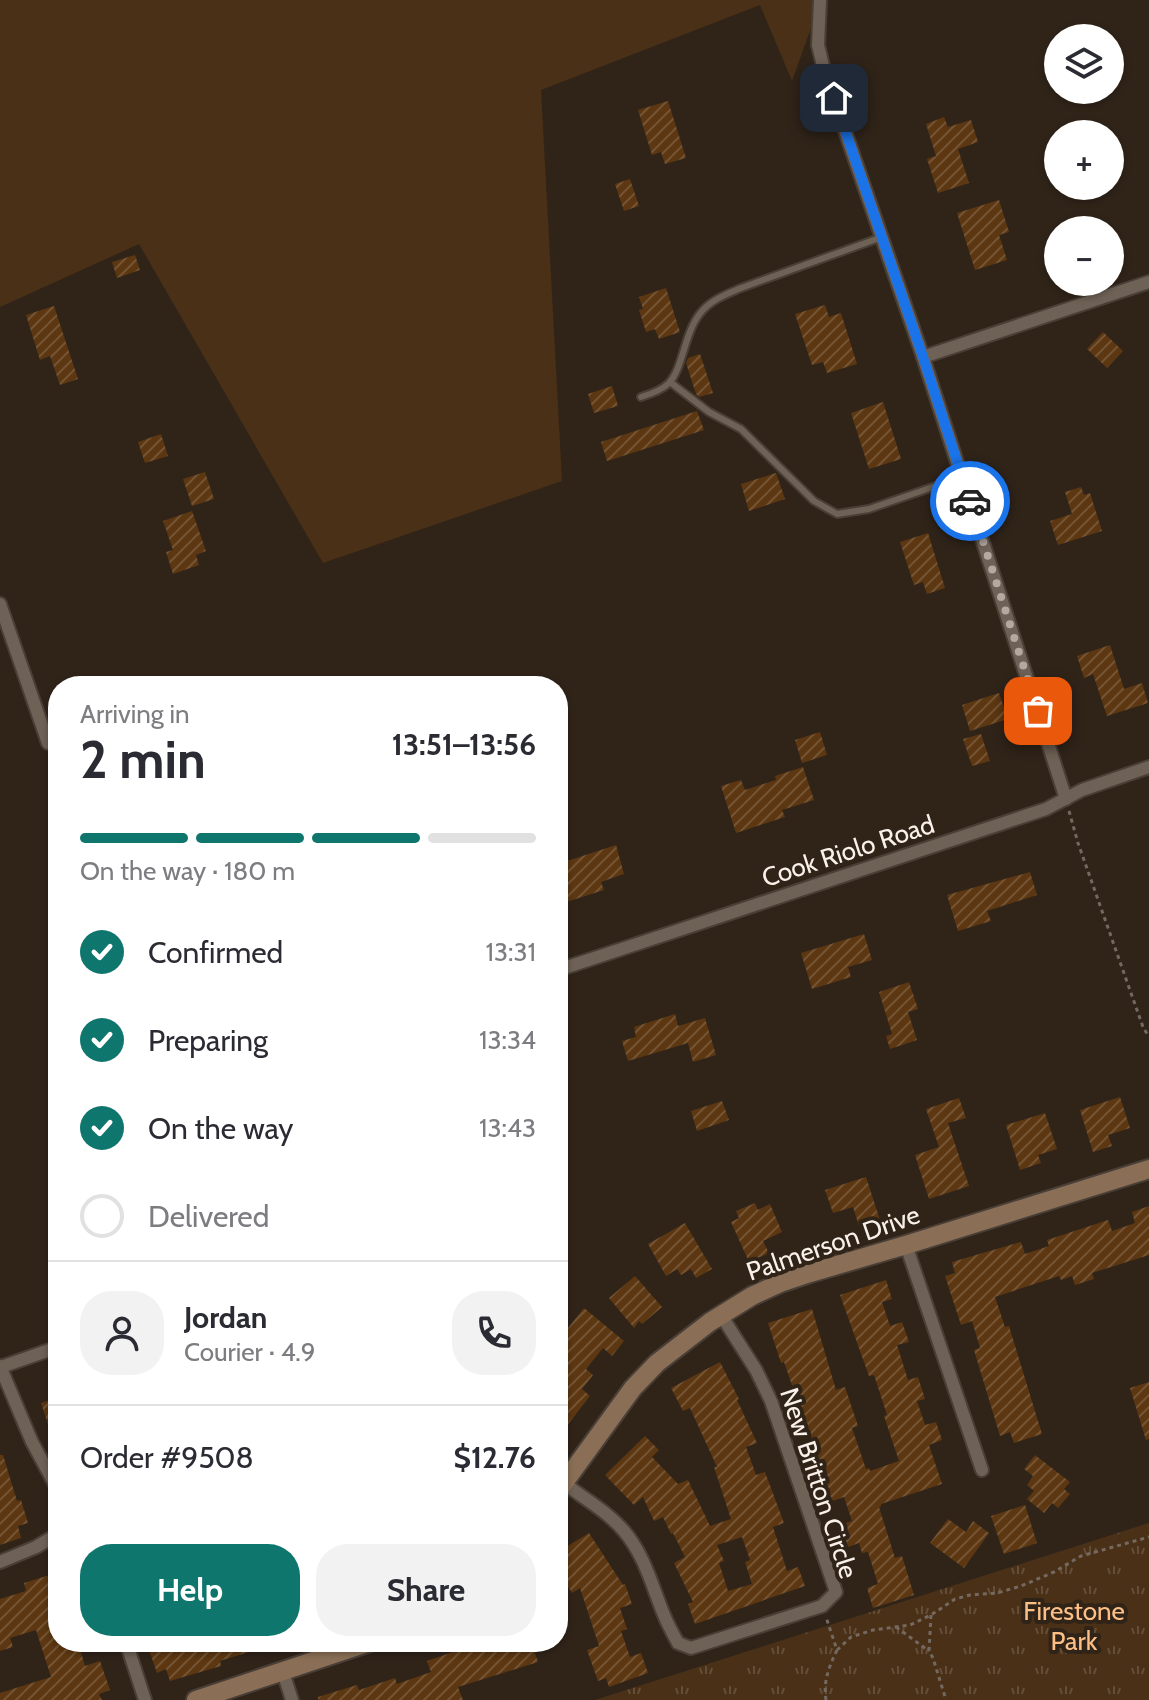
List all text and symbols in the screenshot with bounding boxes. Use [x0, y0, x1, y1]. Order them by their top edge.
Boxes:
map controls [1044, 24, 1124, 296]
button: layers [1044, 24, 1124, 104]
pin [800, 64, 868, 132]
icon: home [812, 76, 856, 120]
button: + [1044, 120, 1124, 200]
button: − [1044, 216, 1124, 296]
courier [930, 461, 1010, 541]
icon: car [948, 479, 992, 523]
pin [1004, 677, 1072, 745]
icon: bag [1016, 689, 1060, 733]
text: Arriving in [80, 698, 190, 730]
text: 13:51–13:56 [392, 726, 536, 763]
text: 2 min [80, 728, 206, 791]
street label: Cook Riolo Road [758, 808, 938, 894]
text: On the way · 180 m [80, 855, 295, 887]
icon: check [80, 930, 124, 974]
text: Confirmed [148, 934, 283, 971]
text: 13:31 [486, 936, 536, 968]
icon: check [80, 1018, 124, 1062]
text: Preparing [148, 1022, 268, 1059]
text: 13:34 [479, 1024, 536, 1056]
icon: check [80, 1106, 124, 1150]
text: On the way [148, 1110, 293, 1147]
text: 13:43 [479, 1112, 536, 1144]
text: Delivered [148, 1198, 269, 1235]
street label: Palmerson Drive [742, 1198, 924, 1288]
button: person [80, 1291, 164, 1375]
button: phone [452, 1291, 536, 1375]
text: Jordan [184, 1299, 267, 1336]
text: Courier · 4.9 [184, 1336, 316, 1368]
street label: New Britton Circle [773, 1384, 865, 1582]
text: Order #9508 [80, 1439, 254, 1476]
text: $12.76 [453, 1439, 536, 1476]
button: Help [80, 1544, 300, 1636]
button: Share [316, 1544, 536, 1636]
park label: Firestone Park [1023, 1595, 1125, 1657]

